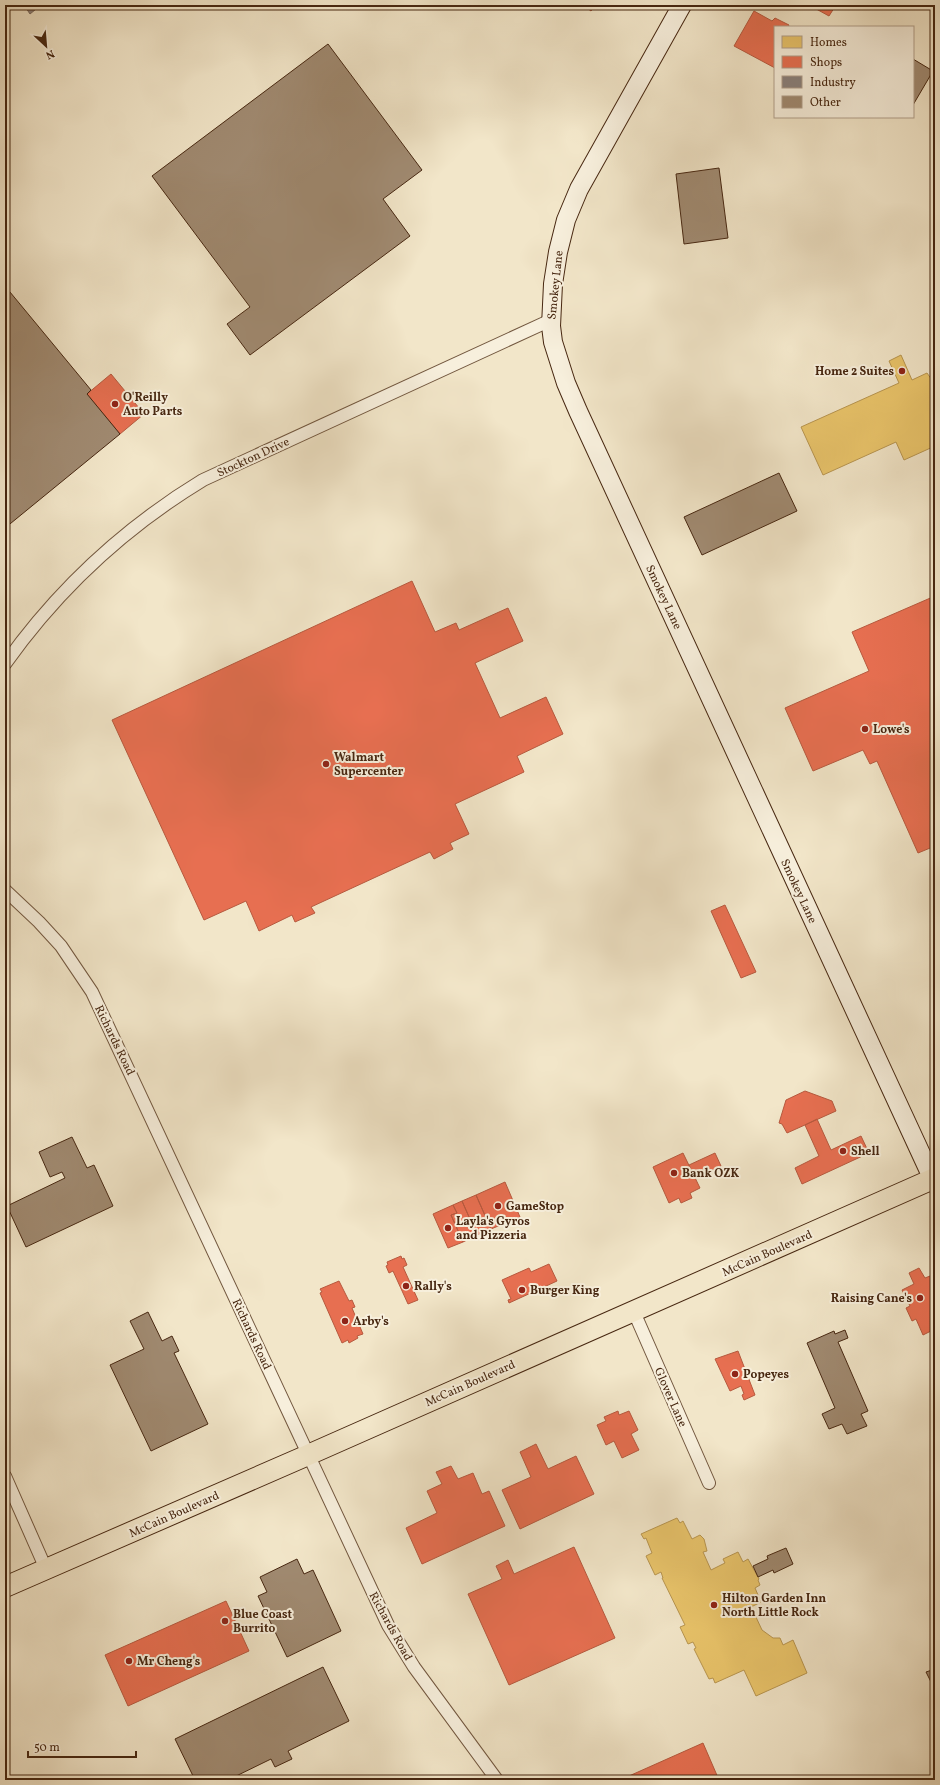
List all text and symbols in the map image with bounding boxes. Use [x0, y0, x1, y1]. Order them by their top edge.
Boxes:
north arrow [26, 26, 66, 66]
legend [774, 26, 914, 118]
text: Homes [810, 35, 847, 51]
text: N [43, 45, 57, 62]
text: Shops [810, 55, 842, 71]
text: Industry [810, 75, 856, 91]
text: Other [810, 95, 841, 111]
street label: Smokey Lane [544, 249, 568, 321]
place label: Home 2 Suites [815, 364, 894, 380]
marker: Home 2 Suites [897, 366, 907, 376]
place label: O'Reilly Auto Parts [123, 390, 183, 420]
marker: O'Reilly Auto Parts [110, 399, 120, 409]
street label: Stockton Drive [215, 434, 292, 482]
street label: Smokey Lane [641, 563, 685, 633]
place label: Lowe's [873, 722, 910, 738]
marker: Lowe's [860, 724, 870, 734]
place label: Walmart Supercenter [334, 750, 404, 780]
marker: Walmart Supercenter [321, 759, 331, 769]
street label: Smokey Lane [776, 857, 820, 927]
street label: Richards Road [90, 1003, 138, 1079]
place label: Shell [851, 1144, 880, 1160]
marker: Shell [838, 1146, 848, 1156]
place label: Bank OZK [682, 1166, 739, 1182]
marker: Bank OZK [669, 1168, 679, 1178]
place label: GameStop [506, 1199, 565, 1215]
marker: GameStop [493, 1201, 503, 1211]
place label: Layla's Gyros and Pizzeria [456, 1214, 530, 1244]
marker: Layla's Gyros and Pizzeria [443, 1223, 453, 1233]
street label: McCain Boulevard [720, 1227, 815, 1281]
place label: Rally's [414, 1279, 452, 1295]
marker: Rally's [401, 1281, 411, 1291]
place label: Burger King [530, 1283, 600, 1299]
marker: Burger King [517, 1285, 527, 1295]
place label: Raising Cane's [831, 1291, 912, 1307]
marker: Raising Cane's [915, 1293, 925, 1303]
street label: Richards Road [228, 1296, 275, 1373]
place label: Arby's [353, 1314, 389, 1330]
marker: Arby's [340, 1316, 350, 1326]
street label: McCain Boulevard [423, 1357, 518, 1411]
street label: Glover Lane [650, 1365, 690, 1430]
place label: Popeyes [743, 1367, 789, 1383]
marker: Popeyes [730, 1369, 740, 1379]
street label: McCain Boulevard [127, 1488, 222, 1542]
street label: Richards Road [365, 1589, 416, 1664]
place label: Hilton Garden Inn North Little Rock [722, 1591, 826, 1621]
marker: Hilton Garden Inn North Little Rock [709, 1600, 719, 1610]
place label: Blue Coast Burrito [233, 1607, 293, 1637]
marker: Blue Coast Burrito [220, 1616, 230, 1626]
place label: Mr Cheng's [137, 1654, 201, 1670]
marker: Mr Cheng's [124, 1656, 134, 1666]
scale bar [28, 1733, 136, 1759]
text: 50 m [34, 1740, 60, 1756]

